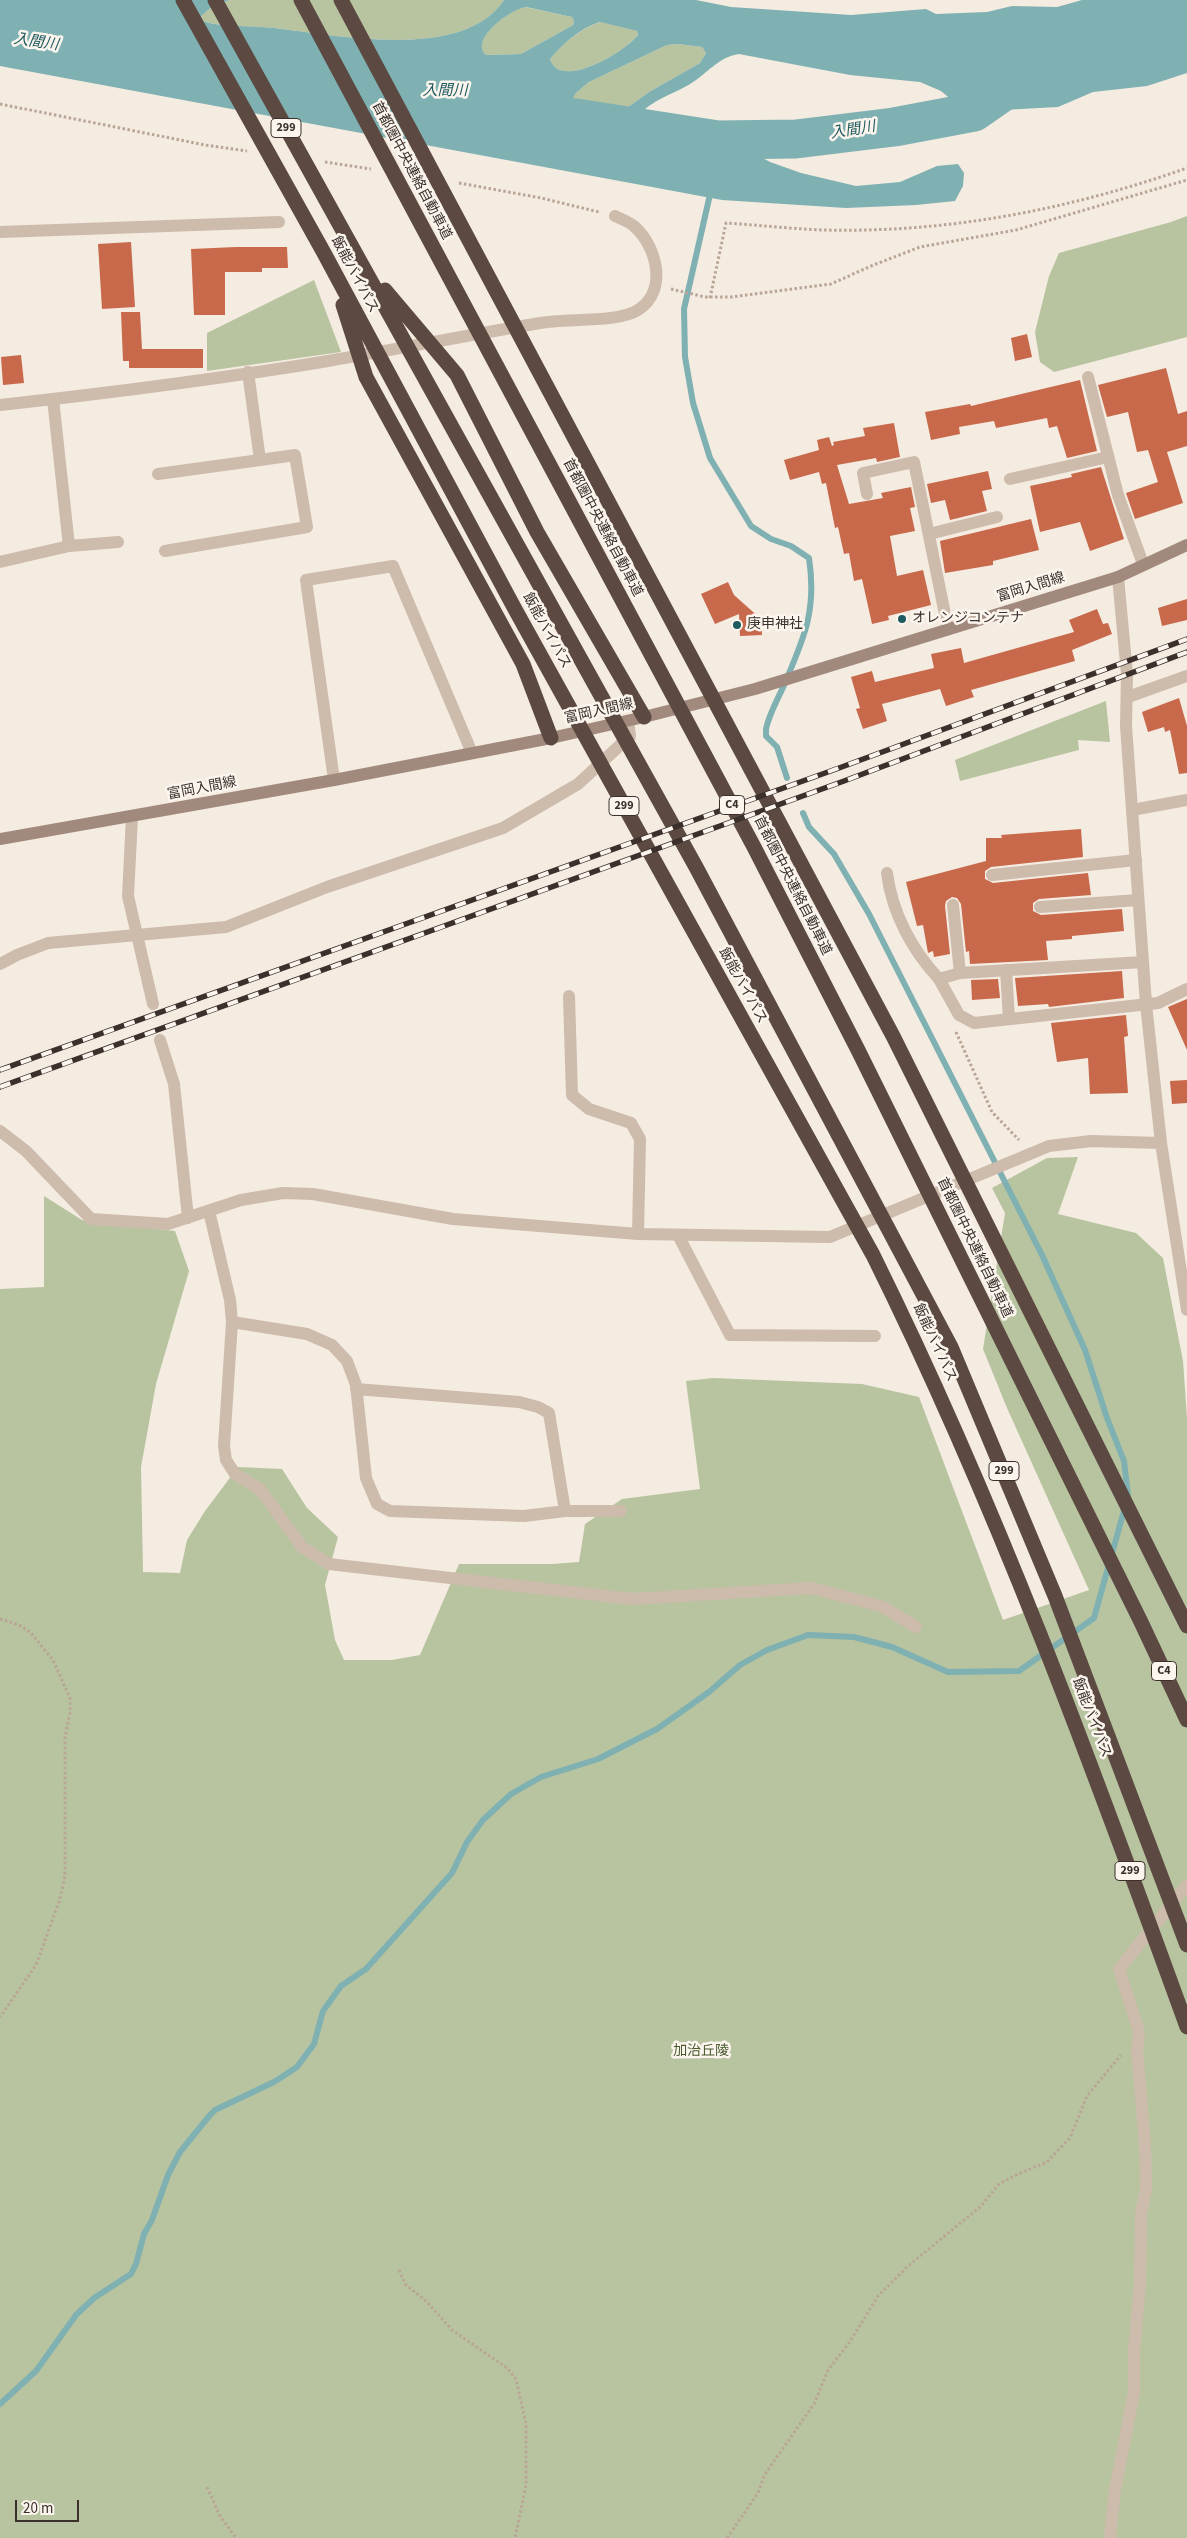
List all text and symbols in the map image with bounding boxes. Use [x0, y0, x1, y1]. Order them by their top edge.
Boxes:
water label: 入間川 [12, 31, 60, 55]
water label: 入間川 [423, 83, 467, 101]
street label: 首都圏中央連絡自動車道 [367, 99, 455, 243]
road number: 299 [271, 119, 301, 138]
water label: 入間川 [829, 119, 877, 143]
street label: 飯能バイパス [327, 234, 381, 316]
street label: 首都圏中央連絡自動車道 [558, 456, 646, 600]
street label: 富岡入間線 [995, 570, 1067, 606]
street label: 飯能バイパス [518, 590, 574, 672]
place label: オレンジコンテナ [912, 611, 1024, 627]
marker: オレンジコンテナ [896, 613, 908, 625]
place label: 庚申神社 [747, 617, 803, 633]
marker: 庚申神社 [731, 619, 743, 631]
street label: 富岡入間線 [563, 696, 635, 728]
street label: 富岡入間線 [166, 774, 238, 804]
road number: 299 [609, 796, 639, 816]
road number: C4 [720, 796, 744, 814]
street label: 首都圏中央連絡自動車道 [750, 814, 834, 958]
street label: 飯能バイパス [714, 945, 770, 1027]
street label: 首都圏中央連絡自動車道 [933, 1175, 1015, 1321]
street label: 飯能バイパス [909, 1301, 959, 1385]
road number: 299 [989, 1462, 1019, 1480]
road number: C4 [1152, 1662, 1176, 1680]
street label: 飯能バイパス [1068, 1676, 1114, 1760]
road number: 299 [1115, 1862, 1145, 1880]
park label: 加治丘陵 [673, 2044, 729, 2060]
scale bar [18, 2490, 81, 2522]
text: 20 m [23, 2498, 53, 2519]

